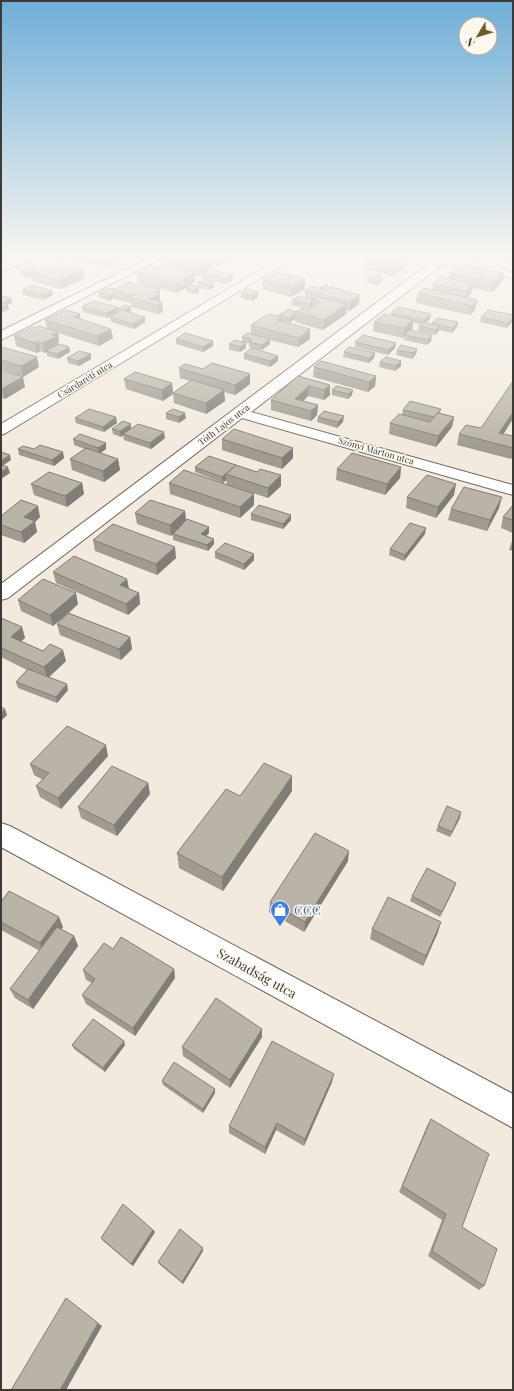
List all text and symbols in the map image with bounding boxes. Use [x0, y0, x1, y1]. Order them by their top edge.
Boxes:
north arrow [458, 16, 498, 56]
text: N [461, 35, 478, 50]
street label: Csárdaréti utca [55, 358, 115, 400]
street label: Tóth Lajos utca [195, 401, 252, 447]
street label: Szőnyi Márton utca [337, 434, 416, 467]
shop icon: CCC [269, 899, 291, 927]
place label: CCC [294, 901, 321, 918]
street label: Szabadság utca [214, 944, 300, 1002]

